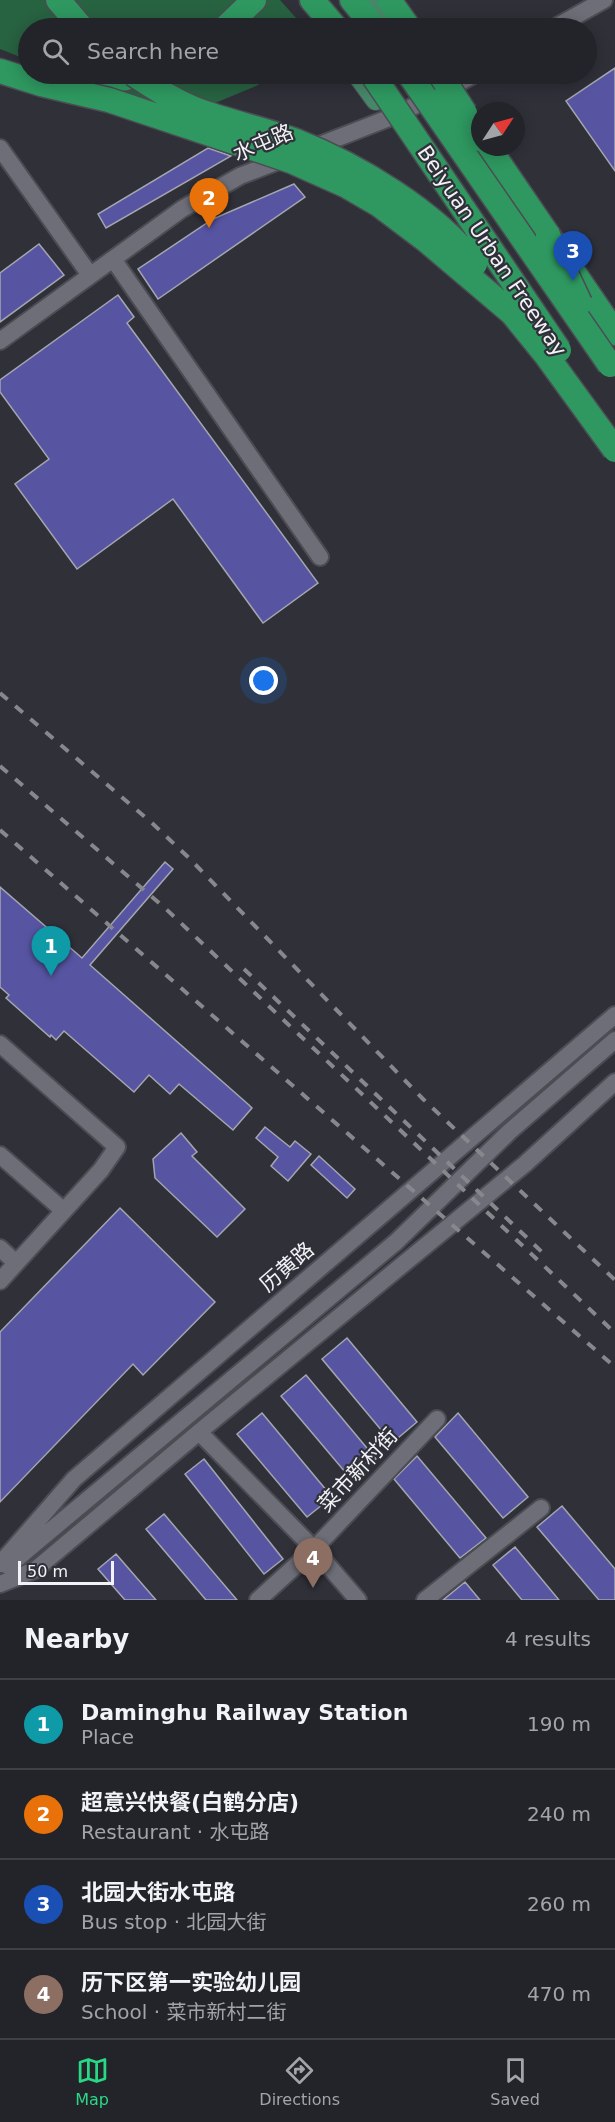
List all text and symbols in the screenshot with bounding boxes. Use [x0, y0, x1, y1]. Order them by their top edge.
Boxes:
search box [18, 18, 597, 84]
icon: search [39, 35, 72, 68]
text: Search here [87, 39, 219, 64]
north arrow [471, 102, 525, 156]
street label: 水屯路 [229, 120, 297, 166]
street label: Beiyuan Urban Freeway [412, 141, 572, 361]
pin: 2 [190, 178, 228, 228]
pin: 3 [554, 232, 592, 281]
your location [249, 666, 278, 695]
pin: 1 [32, 926, 70, 976]
street label: 历黄路 [255, 1237, 319, 1297]
street label: 菜市新村街 [313, 1423, 403, 1517]
pin: 4 [294, 1538, 332, 1588]
scale bar [18, 1558, 114, 1586]
text: 50 m [27, 1562, 68, 1581]
text: Nearby [24, 1624, 129, 1654]
text: 4 results [505, 1627, 591, 1651]
text: Daminghu Railway Station [81, 1700, 408, 1725]
text: 1 [37, 1712, 50, 1736]
text: 190 m [527, 1712, 591, 1736]
text: Place [81, 1725, 134, 1749]
text: 超意兴快餐(白鹤分店) [81, 1790, 299, 1815]
text: 2 [37, 1802, 50, 1826]
text: 240 m [527, 1802, 591, 1826]
text: Restaurant · 水屯路 [81, 1820, 270, 1844]
text: 北园大街水屯路 [81, 1880, 235, 1905]
text: 3 [37, 1892, 50, 1916]
text: 260 m [527, 1892, 591, 1916]
text: Bus stop · 北园大街 [81, 1910, 266, 1934]
text: 历下区第一实验幼儿园 [81, 1970, 301, 1995]
text: 4 [37, 1982, 50, 2006]
text: 470 m [527, 1982, 591, 2006]
text: School · 菜市新村二街 [81, 2000, 286, 2024]
tab: Map [75, 2054, 109, 2109]
tab: Directions [259, 2054, 340, 2109]
tab: Saved [490, 2054, 540, 2109]

